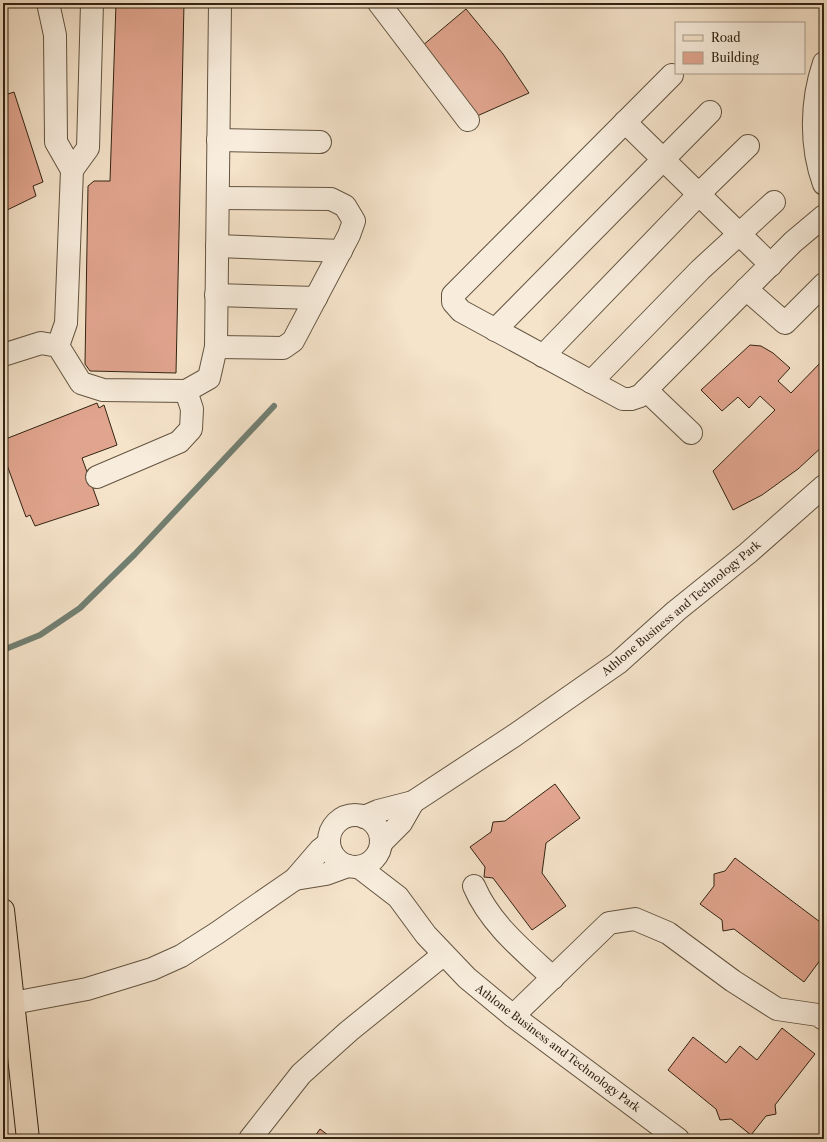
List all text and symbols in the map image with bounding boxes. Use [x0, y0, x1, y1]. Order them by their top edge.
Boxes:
legend [675, 22, 805, 74]
text: Road [711, 30, 741, 45]
text: Building [711, 50, 759, 65]
street label: Athlone Business and Technology Park [598, 537, 764, 679]
street label: Athlone Business and Technology Park [472, 981, 644, 1115]

